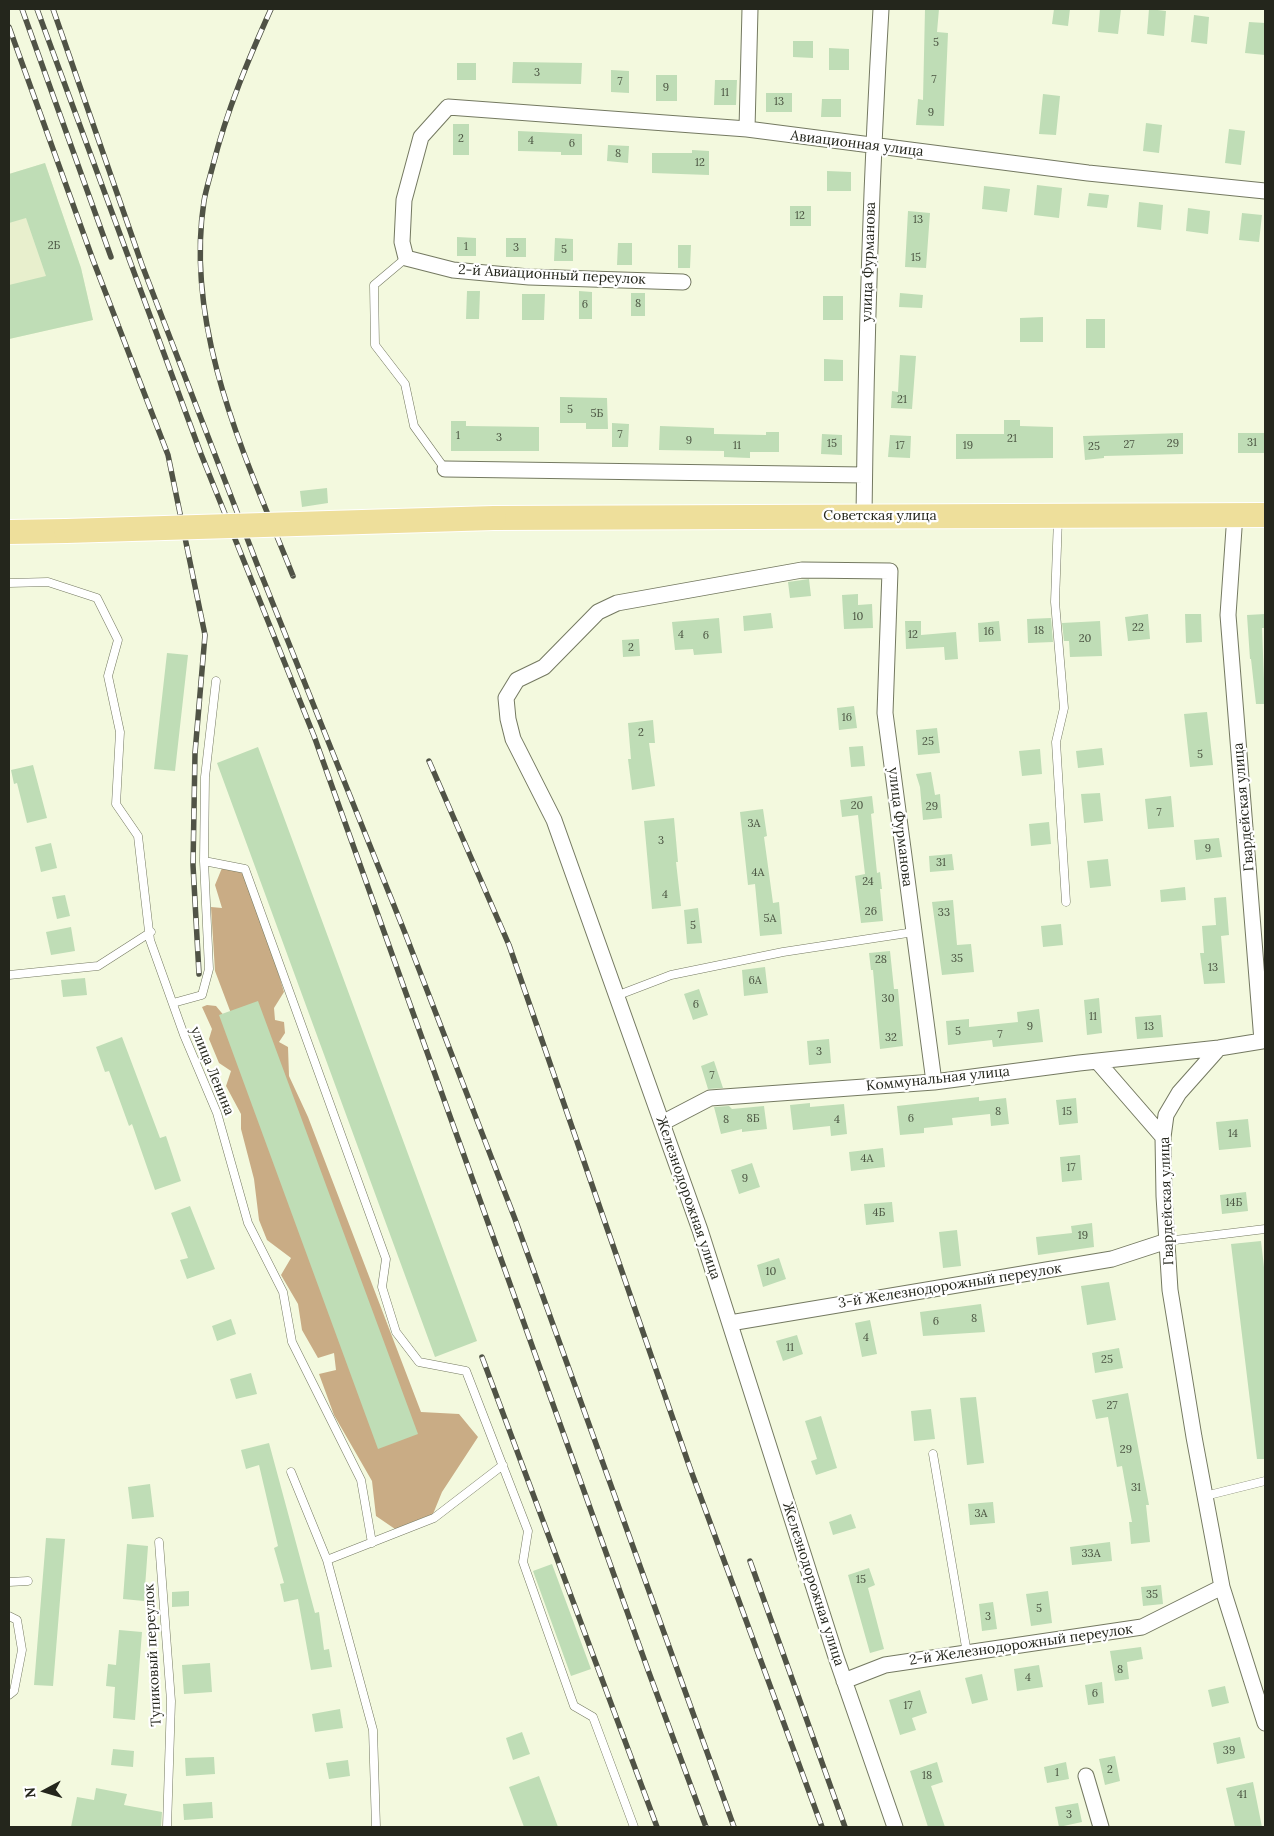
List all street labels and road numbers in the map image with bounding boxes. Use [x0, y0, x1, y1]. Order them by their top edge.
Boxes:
street label: Авиационная улица [790, 128, 924, 160]
street label: улица Фурманова [859, 202, 879, 322]
street label: 2-й Авиационный переулок [458, 262, 646, 288]
street label: Советская улица [823, 508, 937, 524]
street label: Гвардейская улица [1230, 742, 1258, 872]
street label: улица Фурманова [884, 766, 916, 888]
street label: улица Ленина [187, 1024, 237, 1118]
street label: Коммунальная улица [865, 1063, 1011, 1095]
street label: Железнодорожная улица [652, 1114, 724, 1282]
street label: Гвардейская улица [1156, 1136, 1178, 1266]
street label: 3-й Железнодорожный переулок [837, 1260, 1063, 1312]
street label: Железнодорожная улица [779, 1500, 847, 1668]
street label: Тупиковый переулок [141, 1583, 165, 1727]
street label: 2-й Железнодорожный переулок [908, 1621, 1134, 1669]

